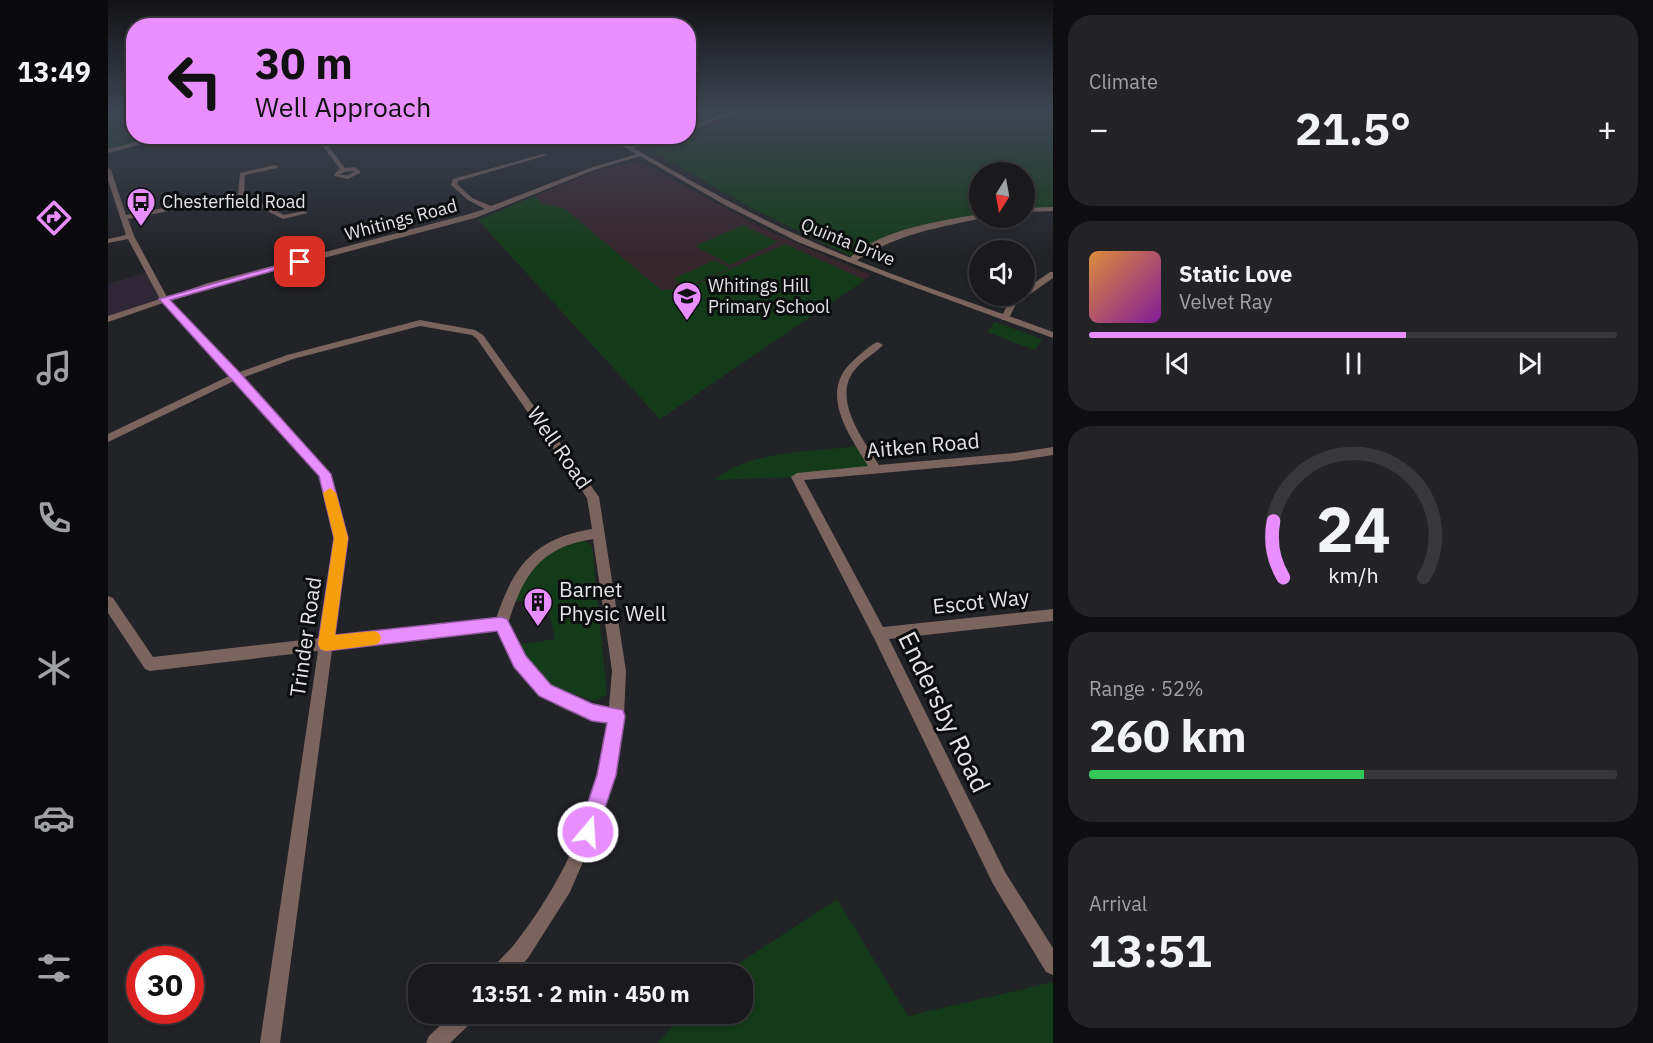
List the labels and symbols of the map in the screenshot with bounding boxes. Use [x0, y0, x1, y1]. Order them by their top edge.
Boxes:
north arrow [969, 162, 1035, 228]
bus stop icon: Chesterfield Road [125, 186, 157, 228]
place label: Chesterfield Road [162, 190, 306, 213]
street label: Whitings Road [342, 193, 460, 246]
street label: Quinta Drive [798, 212, 899, 271]
pin [274, 236, 325, 287]
place label: Whitings Hill Primary School [708, 274, 830, 318]
school or university icon: Whitings Hill Primary School [671, 280, 703, 322]
street label: Well Road [521, 401, 598, 494]
street label: Aitken Road [865, 426, 981, 464]
street label: Trinder Road [283, 575, 327, 699]
place label: Barnet Physic Well [559, 575, 666, 627]
street label: Escot Way [931, 582, 1031, 620]
building icon: Barnet Physic Well [522, 586, 554, 628]
street label: Endersby Road [891, 625, 999, 798]
position arrow [556, 800, 620, 864]
speed limit sign: 30 [126, 946, 204, 1024]

